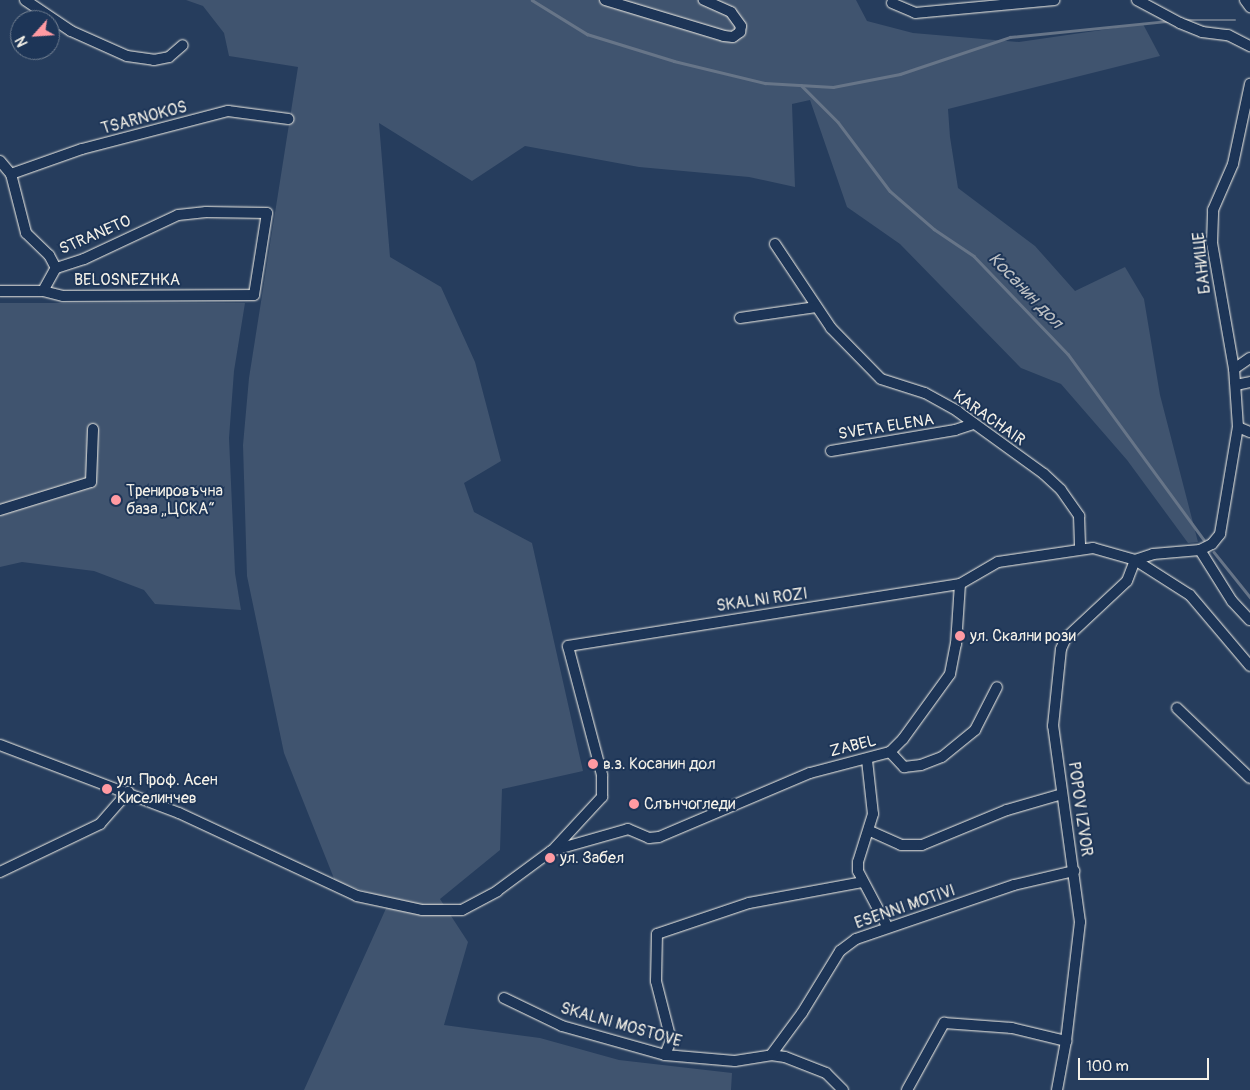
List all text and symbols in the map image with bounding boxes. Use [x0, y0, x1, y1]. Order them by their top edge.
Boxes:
north arrow [10, 10, 60, 60]
text: N [12, 33, 32, 49]
street label: TSARNOKOS [99, 97, 189, 139]
street label: STRANETO [56, 211, 134, 259]
street label: БАНИЩЕ [1189, 231, 1215, 295]
water label: Косанин дол [983, 248, 1067, 334]
street label: BELOSNEZHKA [74, 270, 180, 290]
street label: KARACHAIR [949, 386, 1029, 450]
street label: SVETA ELENA [837, 410, 935, 444]
place label: Тренировъчна база „ЦСКА“ [126, 481, 223, 519]
marker: Тренировъчна база „ЦСКА“ [110, 494, 122, 506]
street label: SKALNI ROZI [715, 584, 809, 616]
place label: ул. Скални рози [970, 626, 1076, 646]
marker: ул. Скални рози [954, 630, 966, 642]
street label: ZABEL [828, 731, 878, 761]
place label: в.з. Косанин дол [603, 754, 716, 774]
marker: в.з. Косанин дол [587, 758, 599, 770]
street label: POPOV IZVOR [1064, 760, 1096, 858]
place label: ул. Проф. Асен Киселинчев [117, 770, 218, 808]
marker: ул. Проф. Асен Киселинчев [101, 783, 113, 795]
place label: Слънчогледи [644, 794, 735, 814]
marker: Слънчогледи [628, 798, 640, 810]
place label: ул. Забел [560, 848, 624, 868]
marker: ул. Забел [544, 852, 556, 864]
street label: ESENNI MOTIVI [852, 881, 958, 933]
street label: SKALNI MOSTOVE [558, 999, 684, 1051]
scale bar [1080, 1048, 1211, 1080]
text: 100 m [1086, 1057, 1129, 1076]

